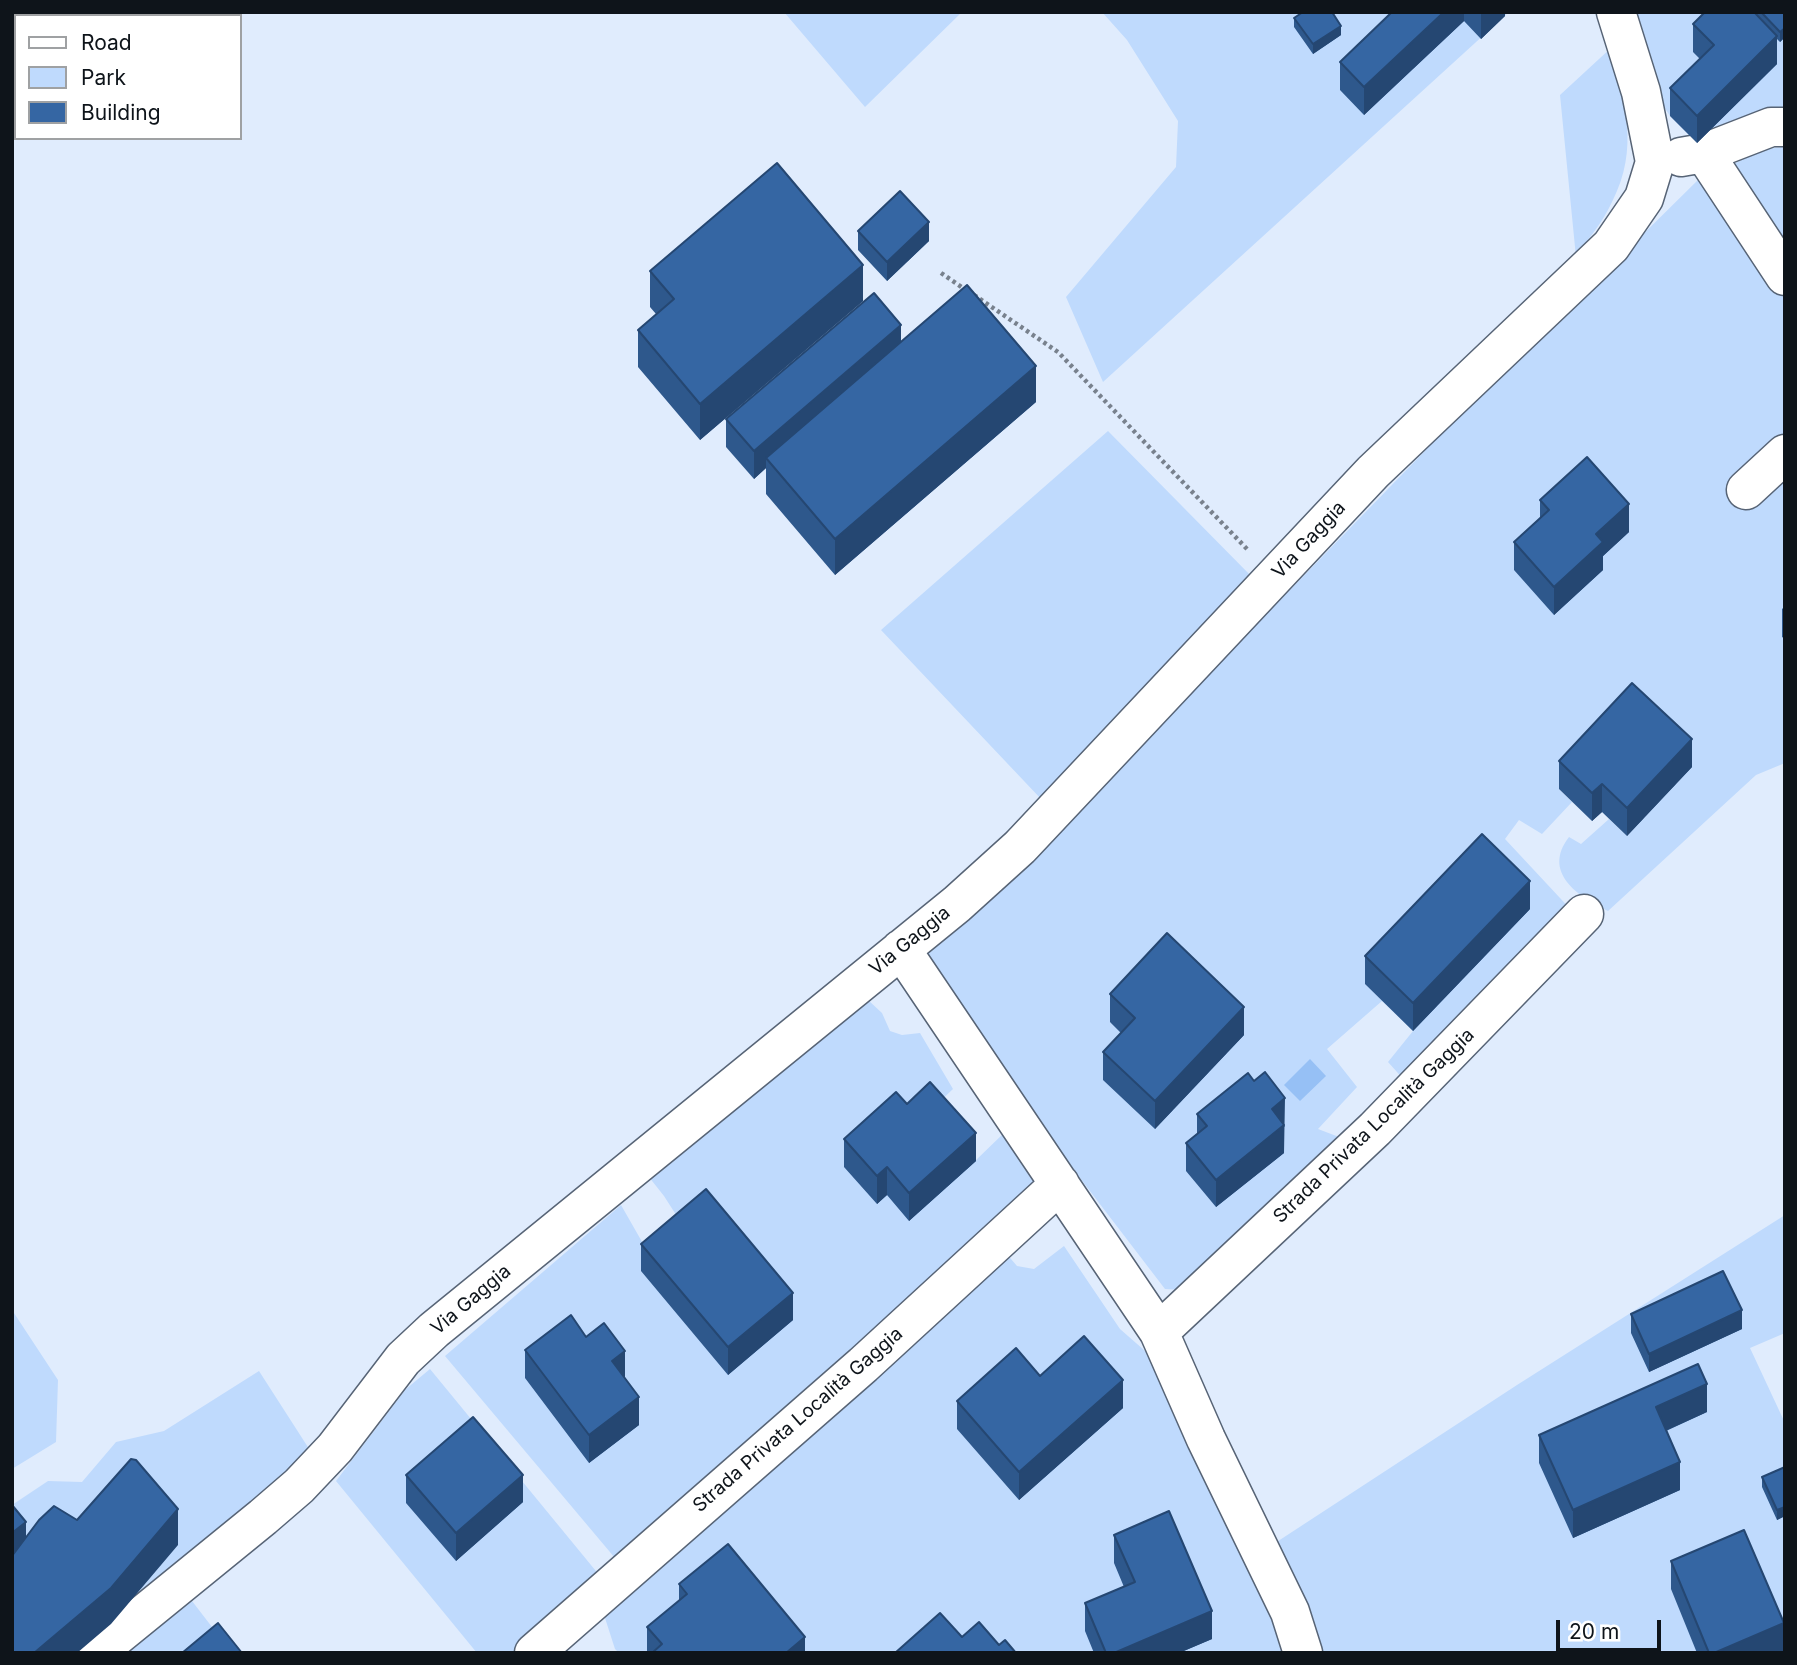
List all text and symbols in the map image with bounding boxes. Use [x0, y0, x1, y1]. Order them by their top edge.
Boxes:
legend [14, 14, 242, 140]
text: Road [81, 30, 132, 55]
text: Park [81, 65, 126, 90]
text: Building [81, 100, 161, 125]
street label: Via Gaggia [1268, 497, 1350, 583]
street label: Via Gaggia [865, 902, 955, 980]
street label: Strada Privata Località Gaggia [1269, 1024, 1479, 1228]
street label: Via Gaggia [426, 1260, 516, 1340]
street label: Strada Privata Località Gaggia [688, 1323, 908, 1517]
scale bar [1559, 1606, 1664, 1650]
text: 20 m [1569, 1619, 1619, 1644]

